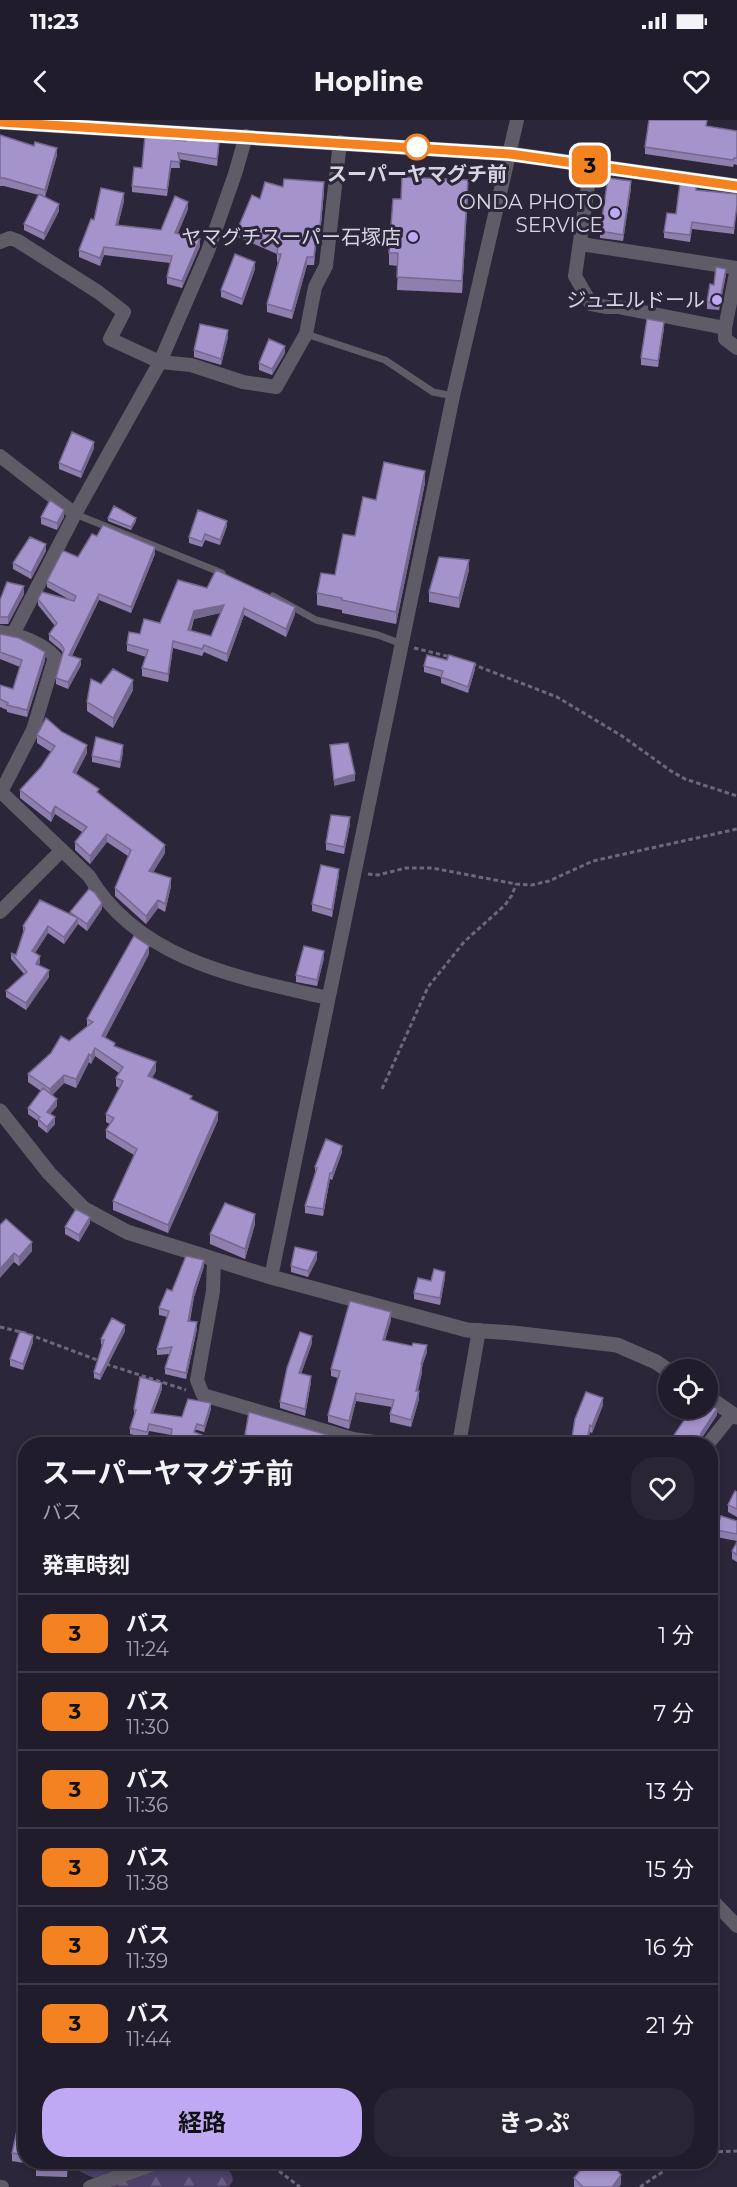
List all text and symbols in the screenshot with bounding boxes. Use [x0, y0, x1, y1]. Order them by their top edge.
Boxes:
text: 11:23 [30, 8, 79, 35]
icon: back [24, 65, 57, 98]
text: Hopline [313, 65, 424, 98]
icon: heart [680, 65, 713, 98]
marker: スーパーヤマグチ前 [404, 134, 430, 160]
line badge: 3 [570, 146, 610, 184]
text: 3 [584, 153, 596, 178]
place label: スーパーヤマグチ前 [327, 162, 507, 186]
place label: ONDA PHOTO SERVICE [459, 190, 603, 237]
marker: ONDA PHOTO SERVICE [608, 206, 622, 220]
place label: ヤマグチスーパー石塚店 [181, 225, 401, 249]
marker: ヤマグチスーパー石塚店 [406, 230, 420, 244]
place label: ジュエルドール [566, 288, 705, 312]
marker: ジュエルドール [710, 293, 724, 307]
map controls [658, 1359, 718, 1419]
button: locate [658, 1359, 718, 1419]
text: スーパーヤマグチ前 [42, 1456, 294, 1490]
button: heart [631, 1457, 694, 1520]
text: バス [42, 1500, 82, 1524]
text: 発車時刻 [42, 1552, 130, 1579]
text: バス [126, 1610, 170, 1637]
text: 3 [69, 1621, 81, 1646]
text: 1 分 [658, 1622, 694, 1649]
text: 11:24 [126, 1637, 169, 1661]
text: バス [126, 1688, 170, 1715]
text: 3 [69, 1699, 81, 1724]
text: 7 分 [653, 1700, 694, 1727]
text: 11:30 [126, 1715, 169, 1739]
text: バス [126, 1766, 170, 1793]
text: 3 [69, 1777, 81, 1802]
text: 13 分 [646, 1778, 694, 1805]
text: 11:36 [126, 1793, 168, 1817]
text: バス [126, 1844, 170, 1871]
text: 3 [69, 1855, 81, 1880]
text: 15 分 [646, 1856, 694, 1883]
text: 11:38 [126, 1871, 169, 1895]
text: バス [126, 1922, 170, 1949]
text: 3 [69, 1933, 81, 1958]
text: 16 分 [645, 1934, 694, 1961]
text: 11:39 [126, 1949, 168, 1973]
text: バス [126, 2000, 170, 2027]
text: 3 [69, 2011, 81, 2036]
text: 21 分 [646, 2012, 694, 2039]
text: 11:44 [126, 2027, 171, 2051]
button: 経路 [42, 2088, 362, 2157]
button: きっぷ [374, 2088, 694, 2157]

